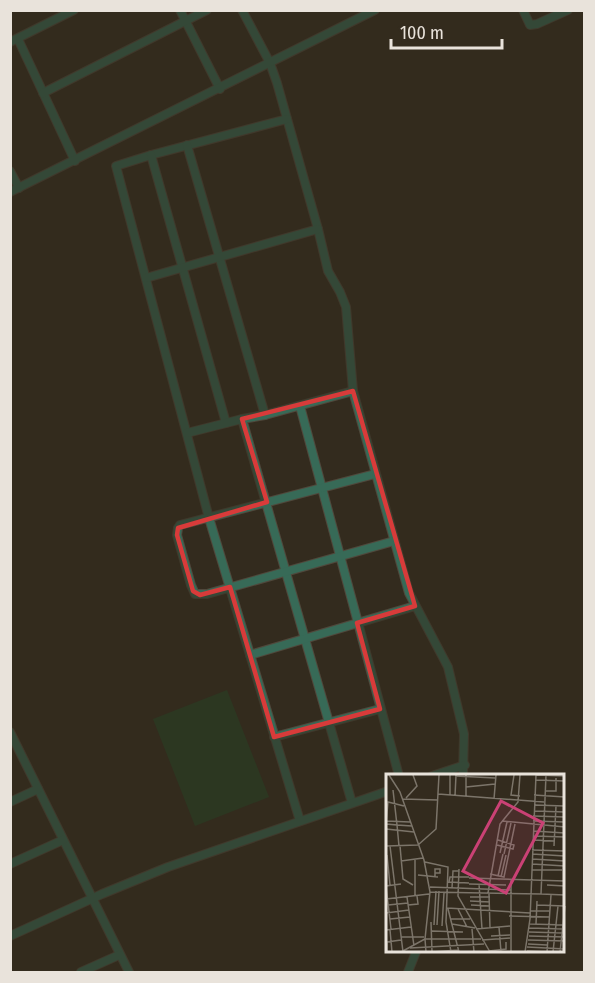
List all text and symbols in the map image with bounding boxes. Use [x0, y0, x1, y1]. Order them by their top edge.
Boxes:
scale bar [391, 12, 502, 50]
text: 100 m [400, 22, 444, 44]
inset map [386, 774, 565, 953]

